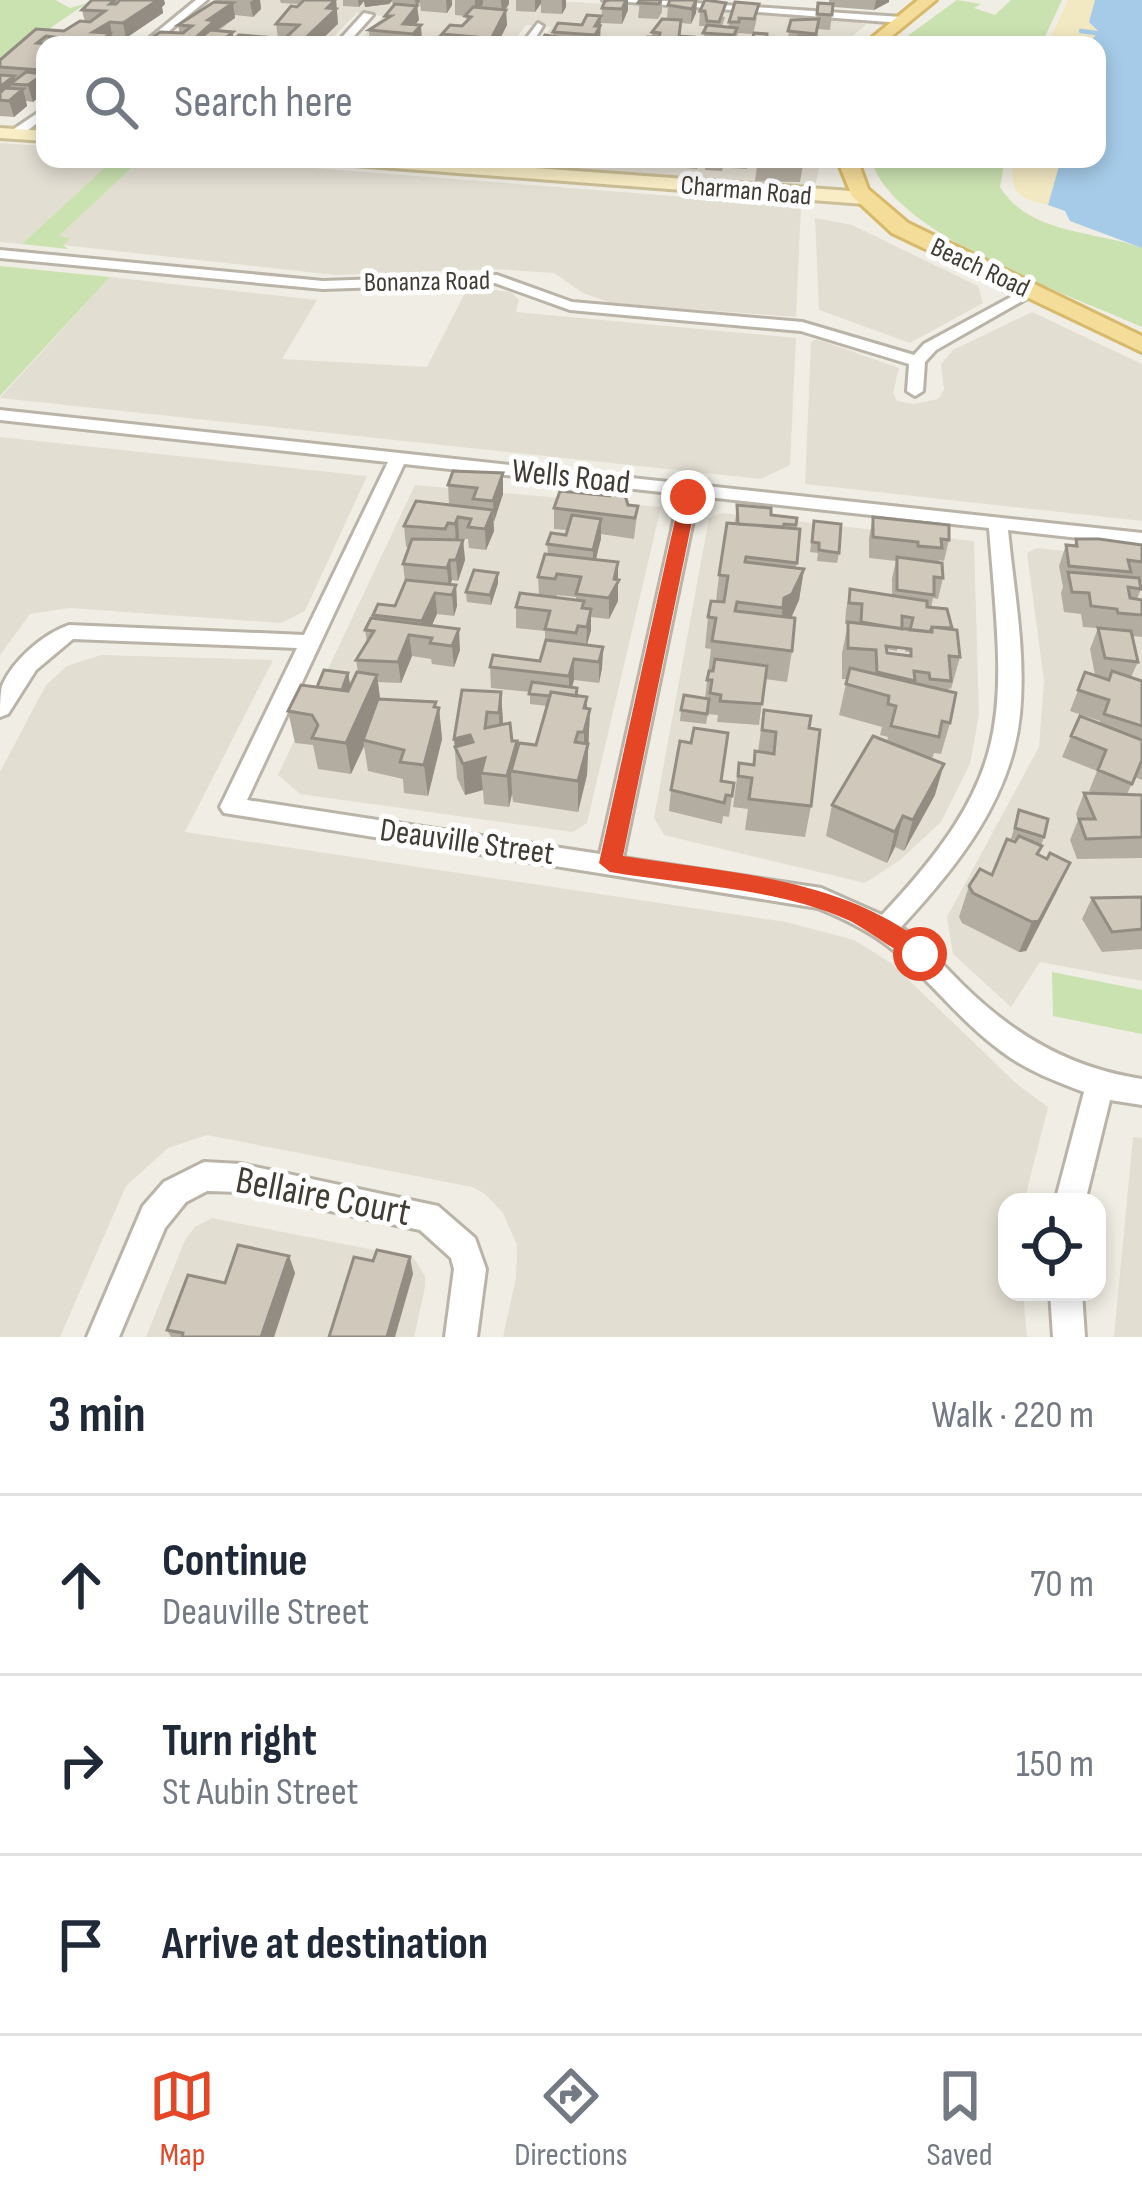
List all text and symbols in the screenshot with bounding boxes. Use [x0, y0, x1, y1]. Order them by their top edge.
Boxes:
search box [36, 36, 1106, 168]
icon: search [78, 69, 144, 135]
text: Search here [174, 75, 353, 130]
street label: Charman Road [679, 169, 813, 213]
street label: Beach Road [926, 231, 1034, 305]
street label: Bonanza Road [364, 265, 490, 299]
street label: Wells Road [510, 451, 632, 503]
route end [661, 470, 715, 524]
street label: Deauville Street [377, 810, 557, 874]
route start [893, 927, 947, 981]
street label: Bellaire Court [232, 1157, 414, 1237]
map controls [998, 1193, 1106, 1301]
button: locate [998, 1193, 1106, 1301]
text: 3 min [48, 1385, 146, 1446]
text: Walk · 220 m [932, 1392, 1094, 1439]
text: Continue [162, 1534, 308, 1589]
icon: ahead [48, 1552, 114, 1618]
text: 70 m [1030, 1561, 1094, 1608]
text: Deauville Street [162, 1589, 369, 1636]
text: Turn right [162, 1714, 317, 1769]
icon: right [48, 1732, 114, 1798]
text: 150 m [1016, 1741, 1094, 1788]
text: St Aubin Street [162, 1769, 358, 1816]
icon: arrive [48, 1912, 114, 1978]
text: Arrive at destination [162, 1917, 488, 1972]
tab: Map [149, 2063, 215, 2175]
tab: Directions [514, 2063, 628, 2175]
tab: Saved [926, 2063, 993, 2175]

